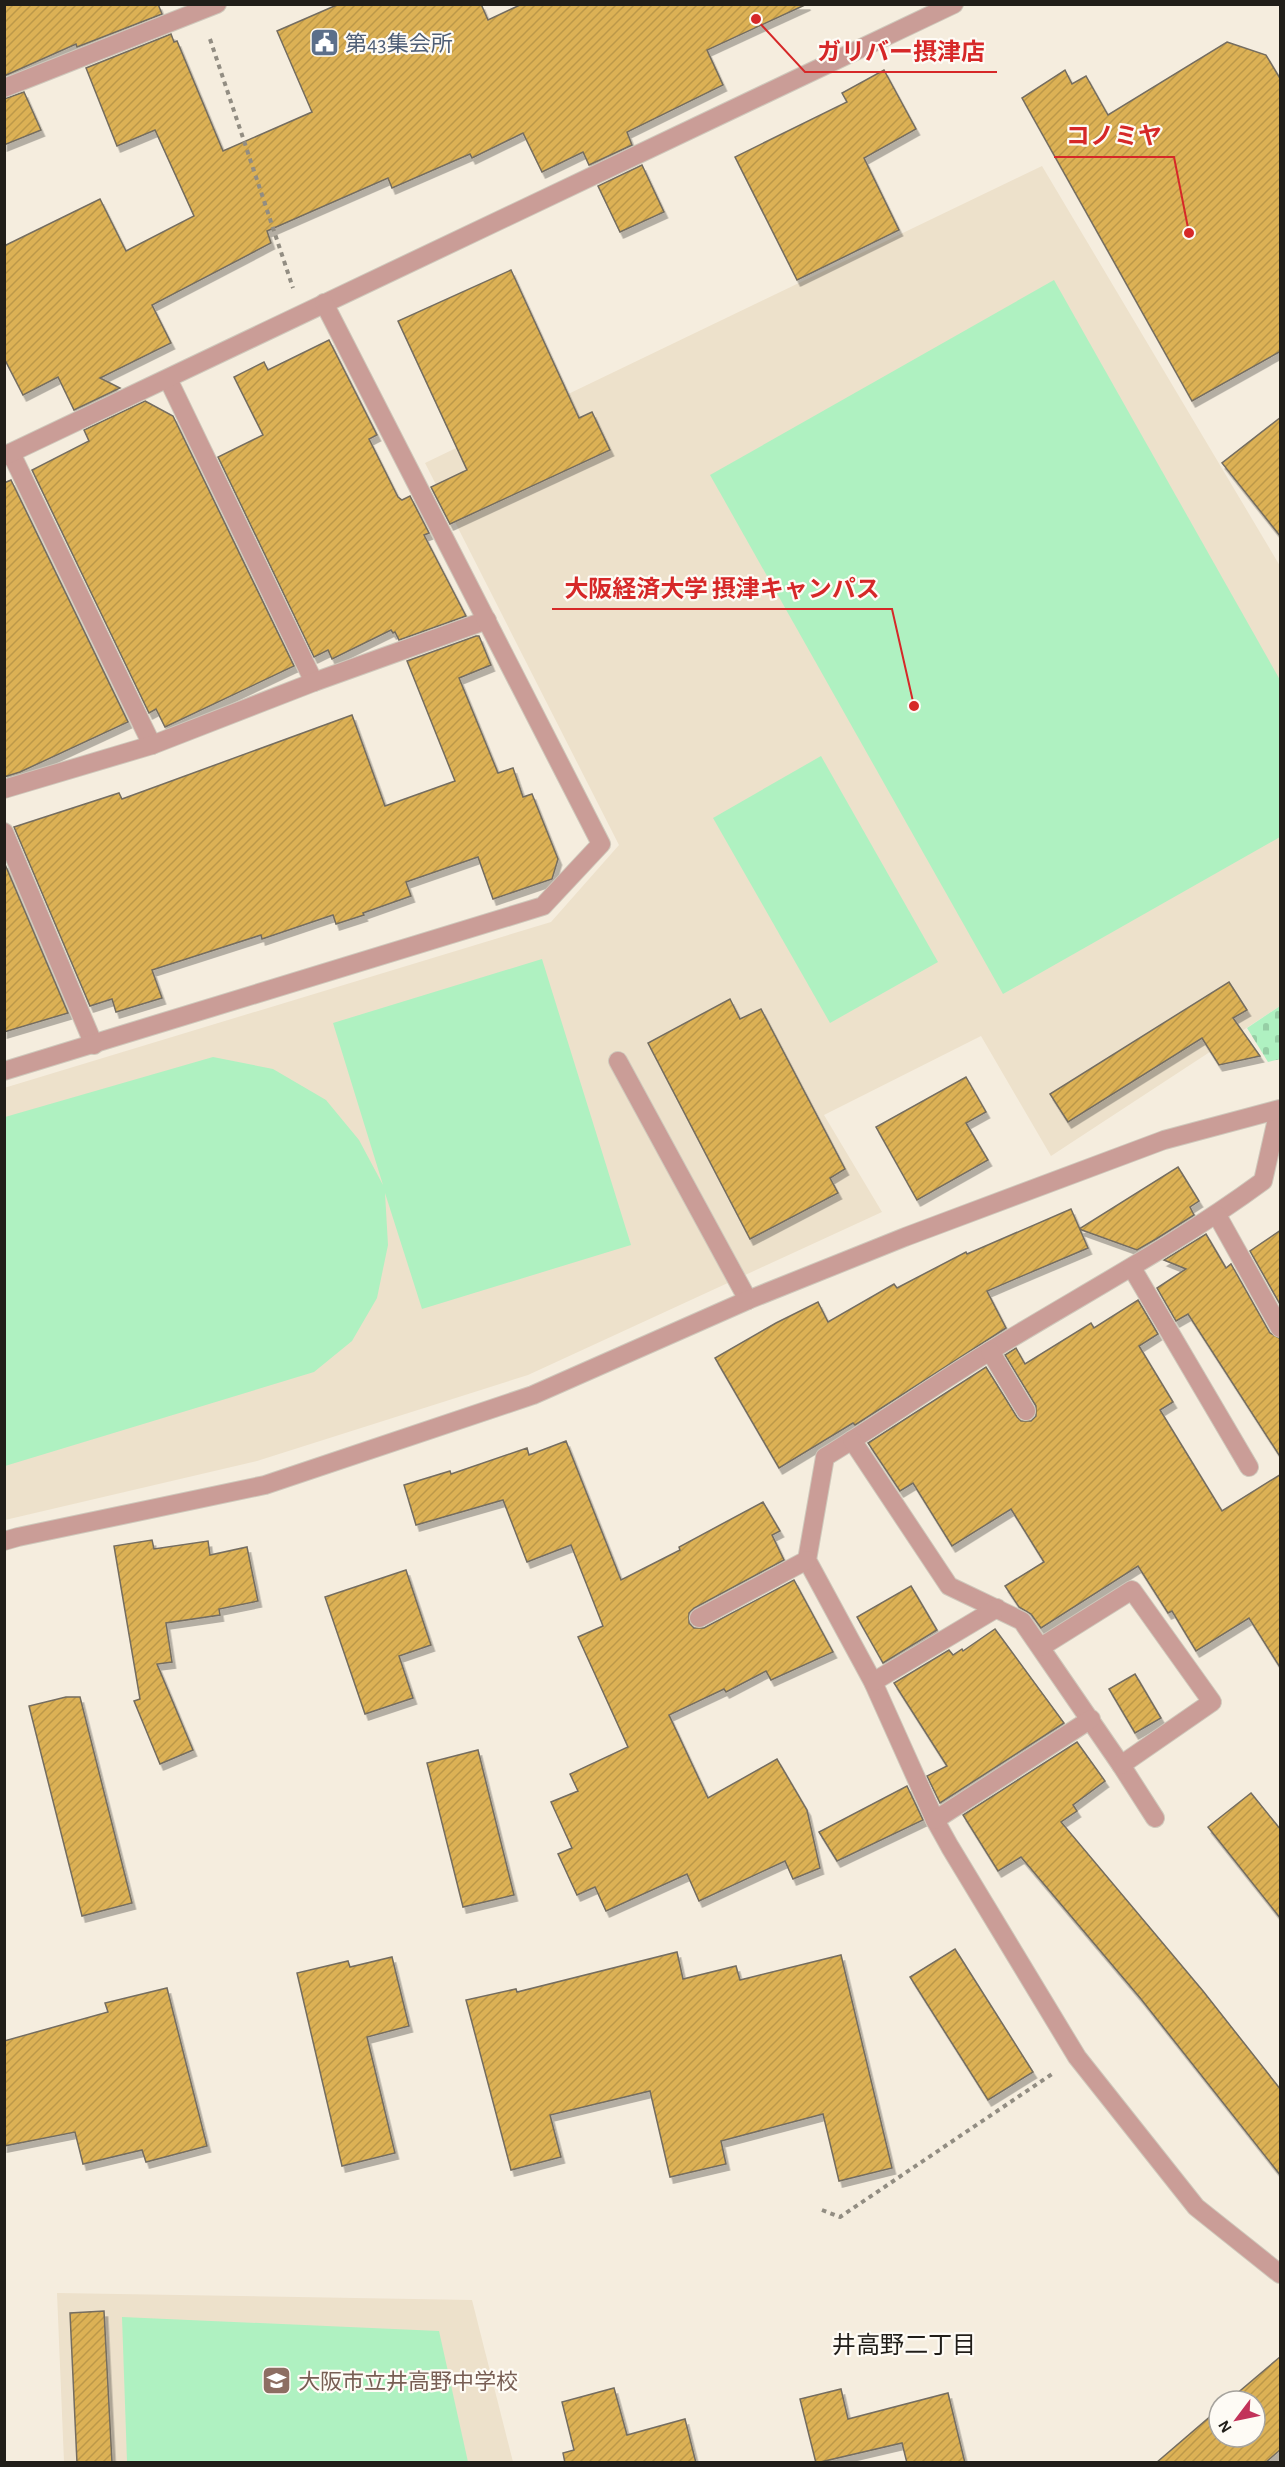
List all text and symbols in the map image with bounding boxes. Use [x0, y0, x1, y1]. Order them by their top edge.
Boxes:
public building icon: 第43集会所 [308, 27, 340, 59]
callout: ガリバー摂津店 [805, 30, 997, 72]
place label: 第43集会所 [345, 32, 453, 55]
text: ガリバー摂津店 [817, 39, 985, 65]
callout: コノミヤ [1054, 115, 1174, 157]
text: コノミヤ [1066, 124, 1162, 149]
callout: 大阪経済大学 摂津キャンパス [552, 567, 892, 609]
text: 大阪経済大学 摂津キャンパス [564, 576, 880, 602]
district label: 井高野二丁目 [832, 2332, 976, 2358]
school or university icon: 大阪市立井高野中学校 [261, 2365, 293, 2397]
place label: 大阪市立井高野中学校 [298, 2370, 518, 2393]
north arrow [1207, 2389, 1267, 2449]
text: N [1215, 2417, 1235, 2435]

